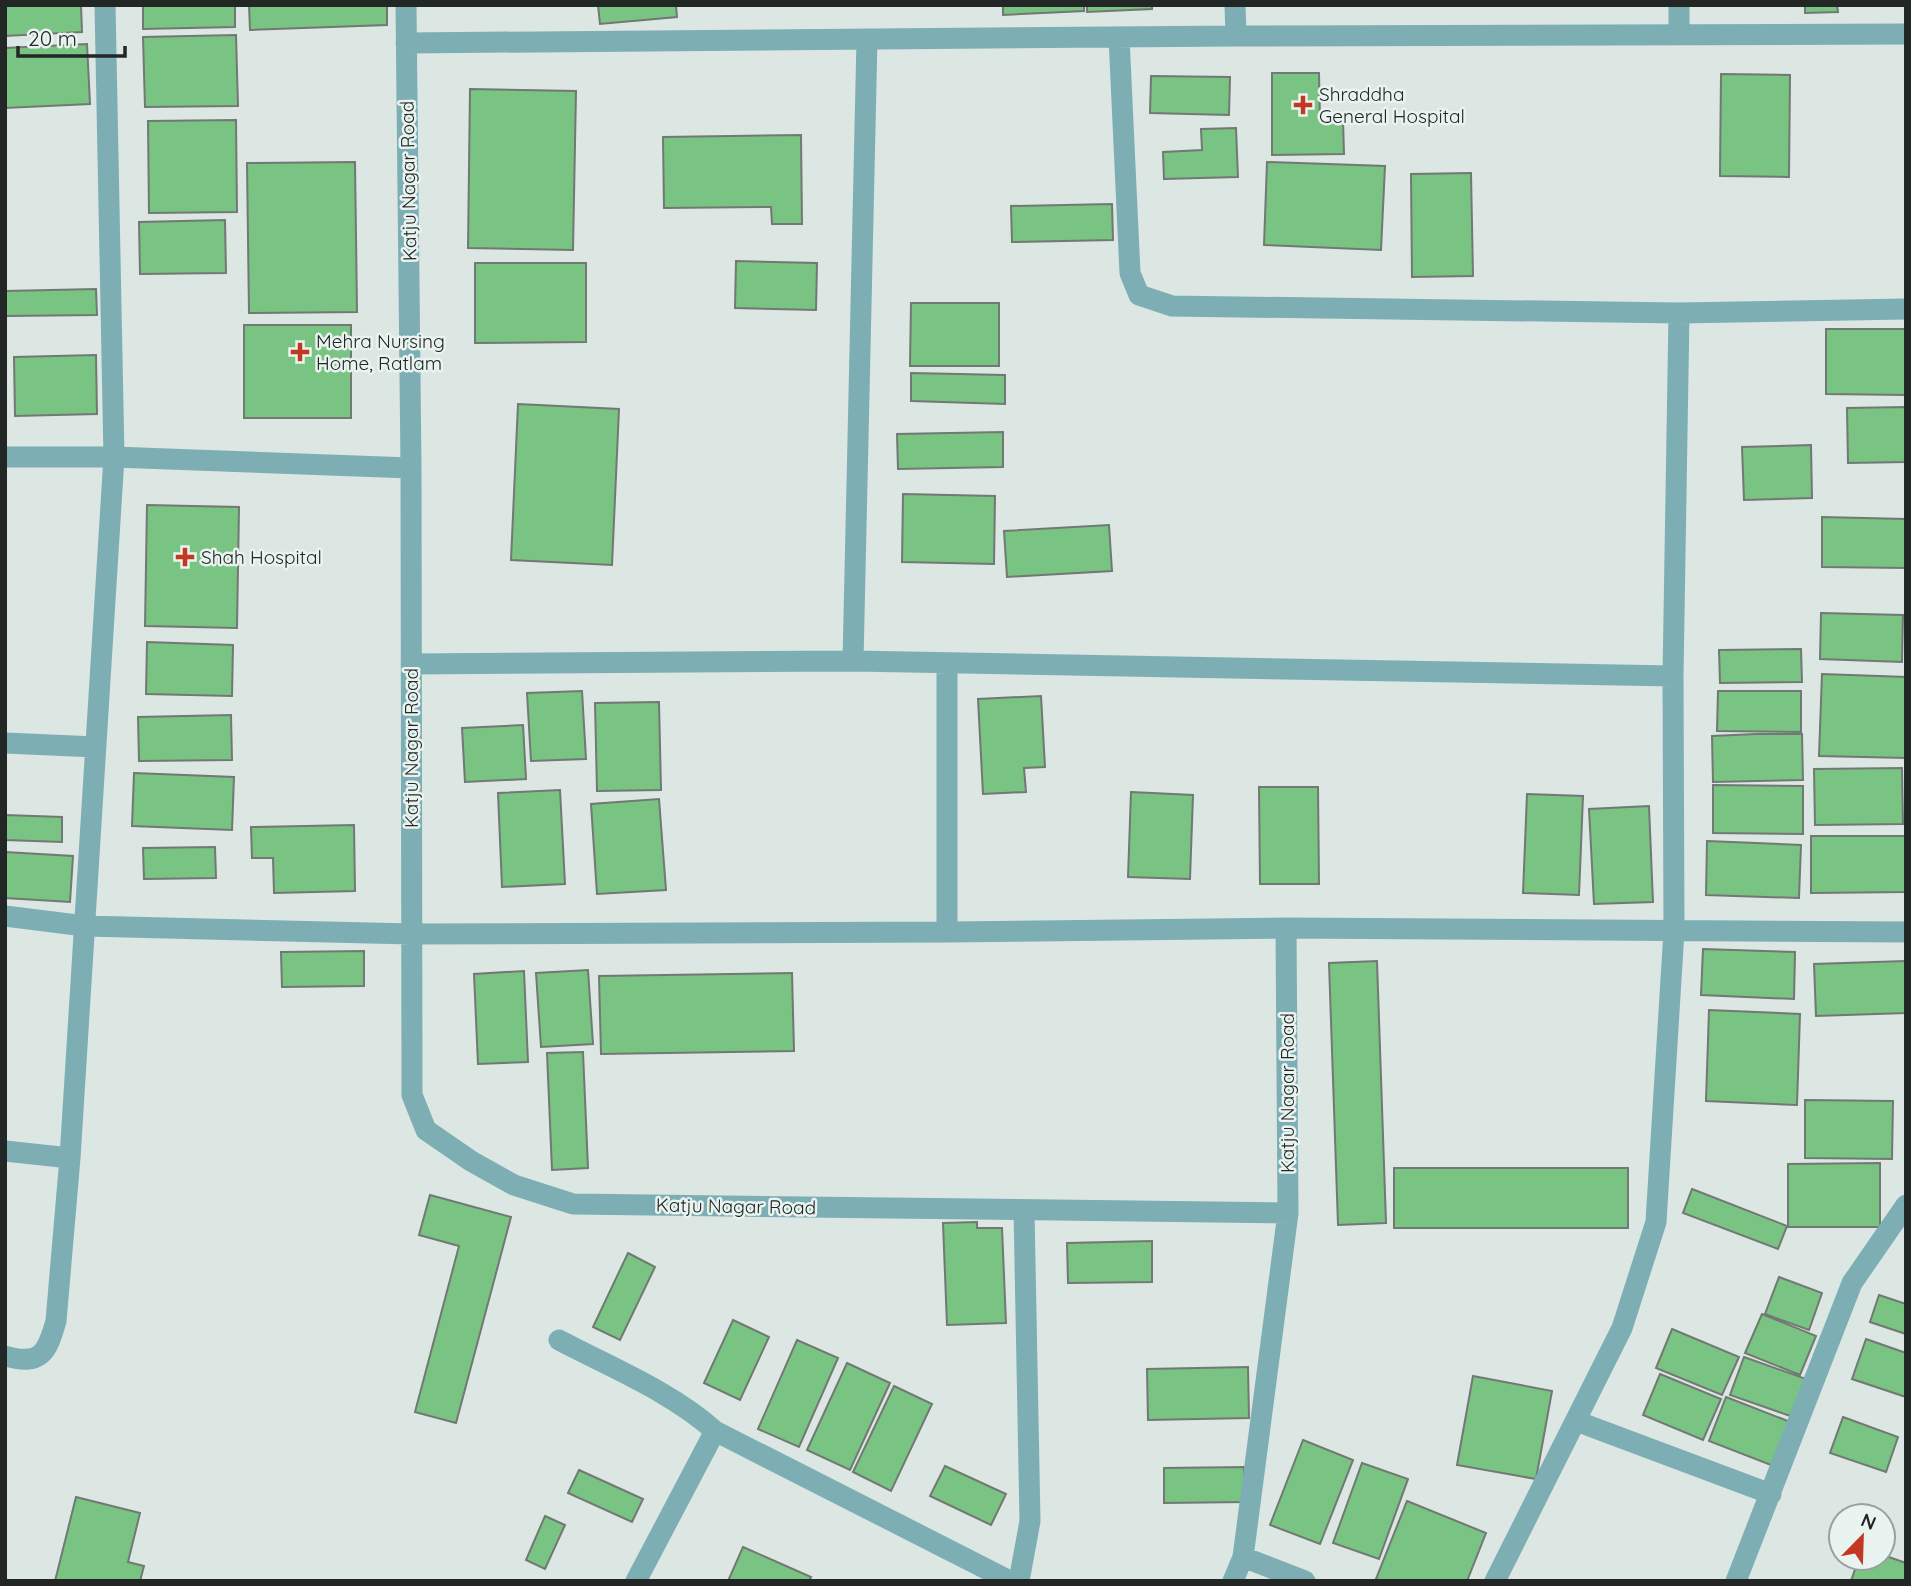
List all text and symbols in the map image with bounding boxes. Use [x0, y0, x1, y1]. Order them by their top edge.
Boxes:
scale bar [18, 14, 124, 58]
text: 20 m [28, 25, 77, 51]
place label: Shraddha General Hospital [1319, 82, 1465, 128]
marker: Shraddha General Hospital [1293, 95, 1313, 115]
street label: Katju Nagar Road [395, 101, 421, 261]
place label: Mehra Nursing Home, Ratlam [316, 329, 445, 375]
marker: Mehra Nursing Home, Ratlam [290, 342, 310, 362]
place label: Shah Hospital [201, 545, 322, 569]
marker: Shah Hospital [175, 547, 195, 567]
street label: Katju Nagar Road [399, 668, 423, 828]
street label: Katju Nagar Road [1275, 1013, 1299, 1173]
street label: Katju Nagar Road [656, 1193, 816, 1219]
north arrow [1827, 1502, 1897, 1572]
text: N [1858, 1508, 1880, 1535]

